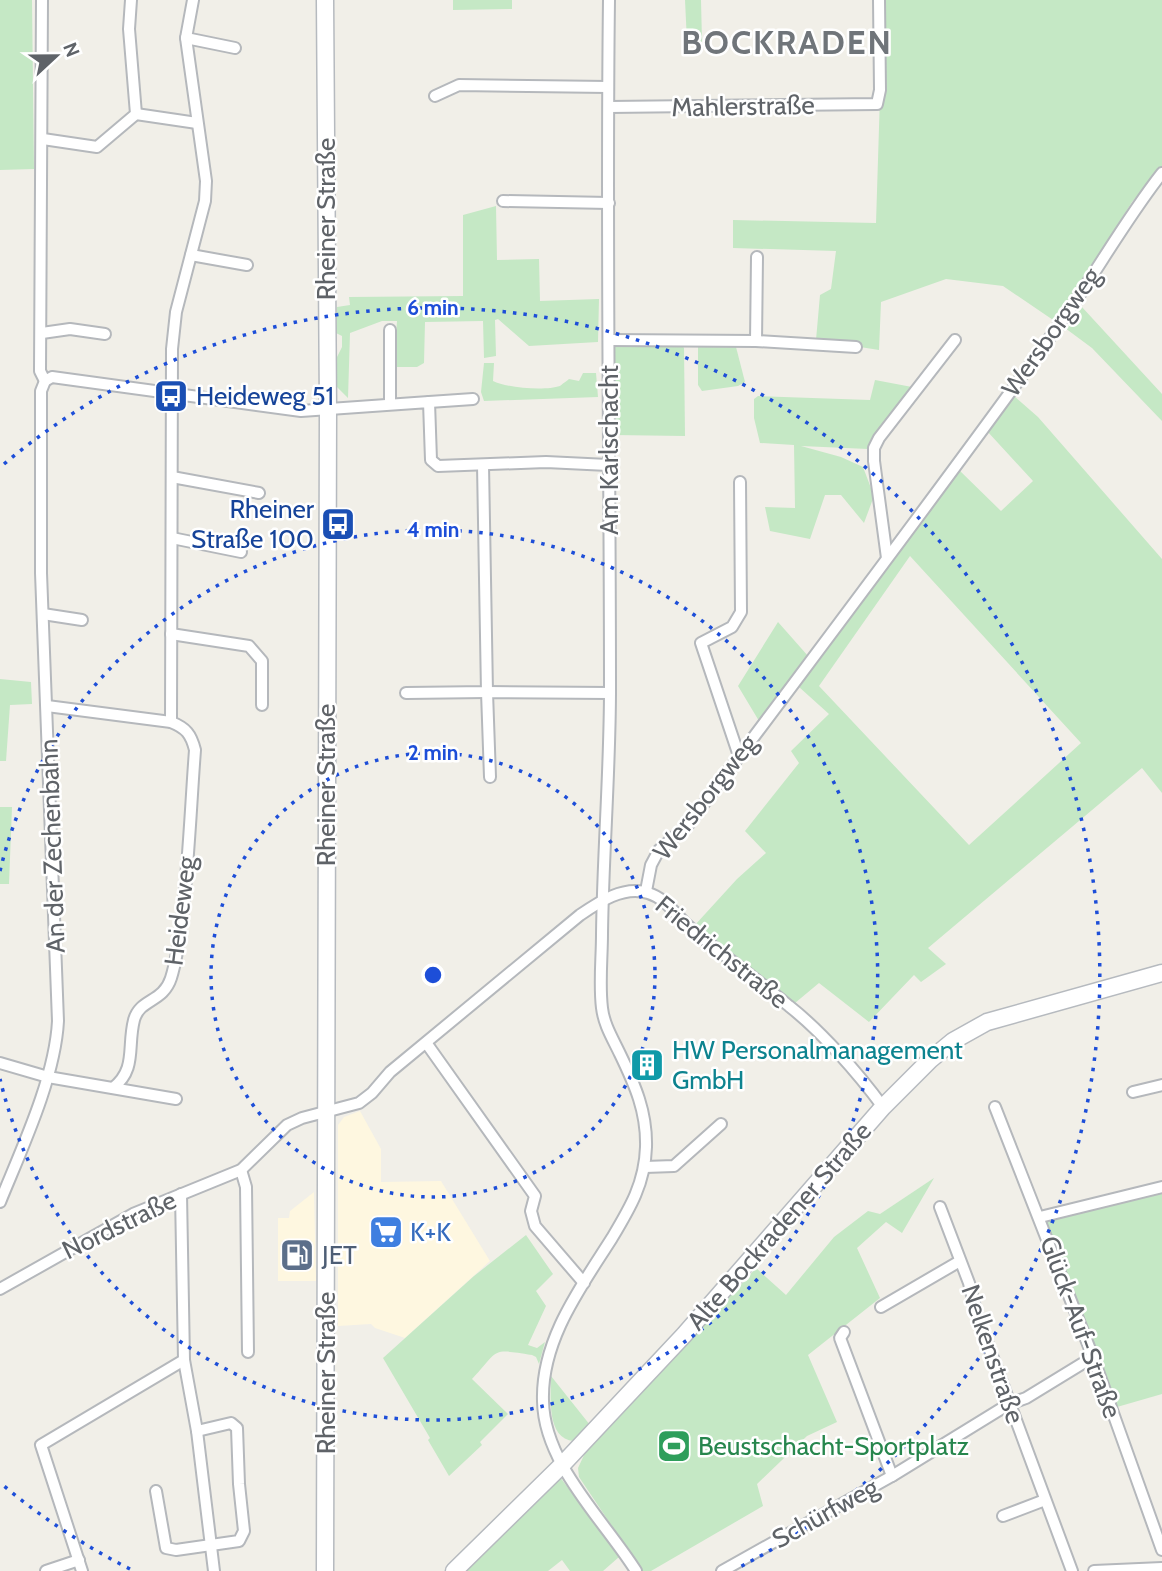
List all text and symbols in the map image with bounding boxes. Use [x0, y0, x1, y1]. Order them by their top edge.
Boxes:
north arrow [21, 21, 91, 91]
district label: BOCKRADEN [681, 22, 893, 62]
text: N [58, 39, 84, 60]
street label: Mahlerstraße [671, 89, 815, 123]
street label: Rheiner Straße [310, 138, 342, 300]
street label: Wersborgweg [995, 260, 1108, 403]
text: 6 min [407, 295, 459, 320]
street label: Am Karlschacht [593, 365, 625, 535]
bus stop icon: Heideweg 51 [152, 377, 190, 415]
place label: Heideweg 51 [196, 380, 334, 412]
place label: Rheiner Straße 100 [191, 493, 315, 555]
bus stop icon: Rheiner Straße 100 [319, 505, 357, 543]
text: 4 min [407, 517, 459, 542]
street label: Rheiner Straße [310, 704, 342, 866]
street label: Wersborgweg [646, 727, 765, 866]
street label: An der Zechenbahn [32, 738, 72, 954]
text: 2 min [408, 740, 458, 765]
street label: Heideweg [157, 854, 203, 967]
street label: Friedrichstraße [649, 889, 795, 1015]
centre of rings [421, 963, 445, 987]
place label: HW Personalmanagement GmbH [672, 1034, 963, 1096]
building icon: HW Personalmanagement GmbH [628, 1046, 666, 1084]
street label: Alte Bockradener Straße [680, 1115, 878, 1337]
street label: Nordstraße [57, 1184, 181, 1266]
supermarket icon: K+K [367, 1213, 405, 1251]
place label: K+K [410, 1216, 451, 1248]
street label: Glück-Auf-Straße [1033, 1232, 1129, 1422]
fuel station icon: JET [278, 1236, 316, 1274]
place label: JET [321, 1239, 357, 1271]
street label: Nelkenstraße [954, 1280, 1032, 1428]
street label: Rheiner Straße [310, 1292, 342, 1454]
sports icon: Beustschacht-Sportplatz [655, 1427, 693, 1465]
place label: Beustschacht-Sportplatz [698, 1430, 969, 1462]
street label: Schürfweg [766, 1470, 885, 1555]

